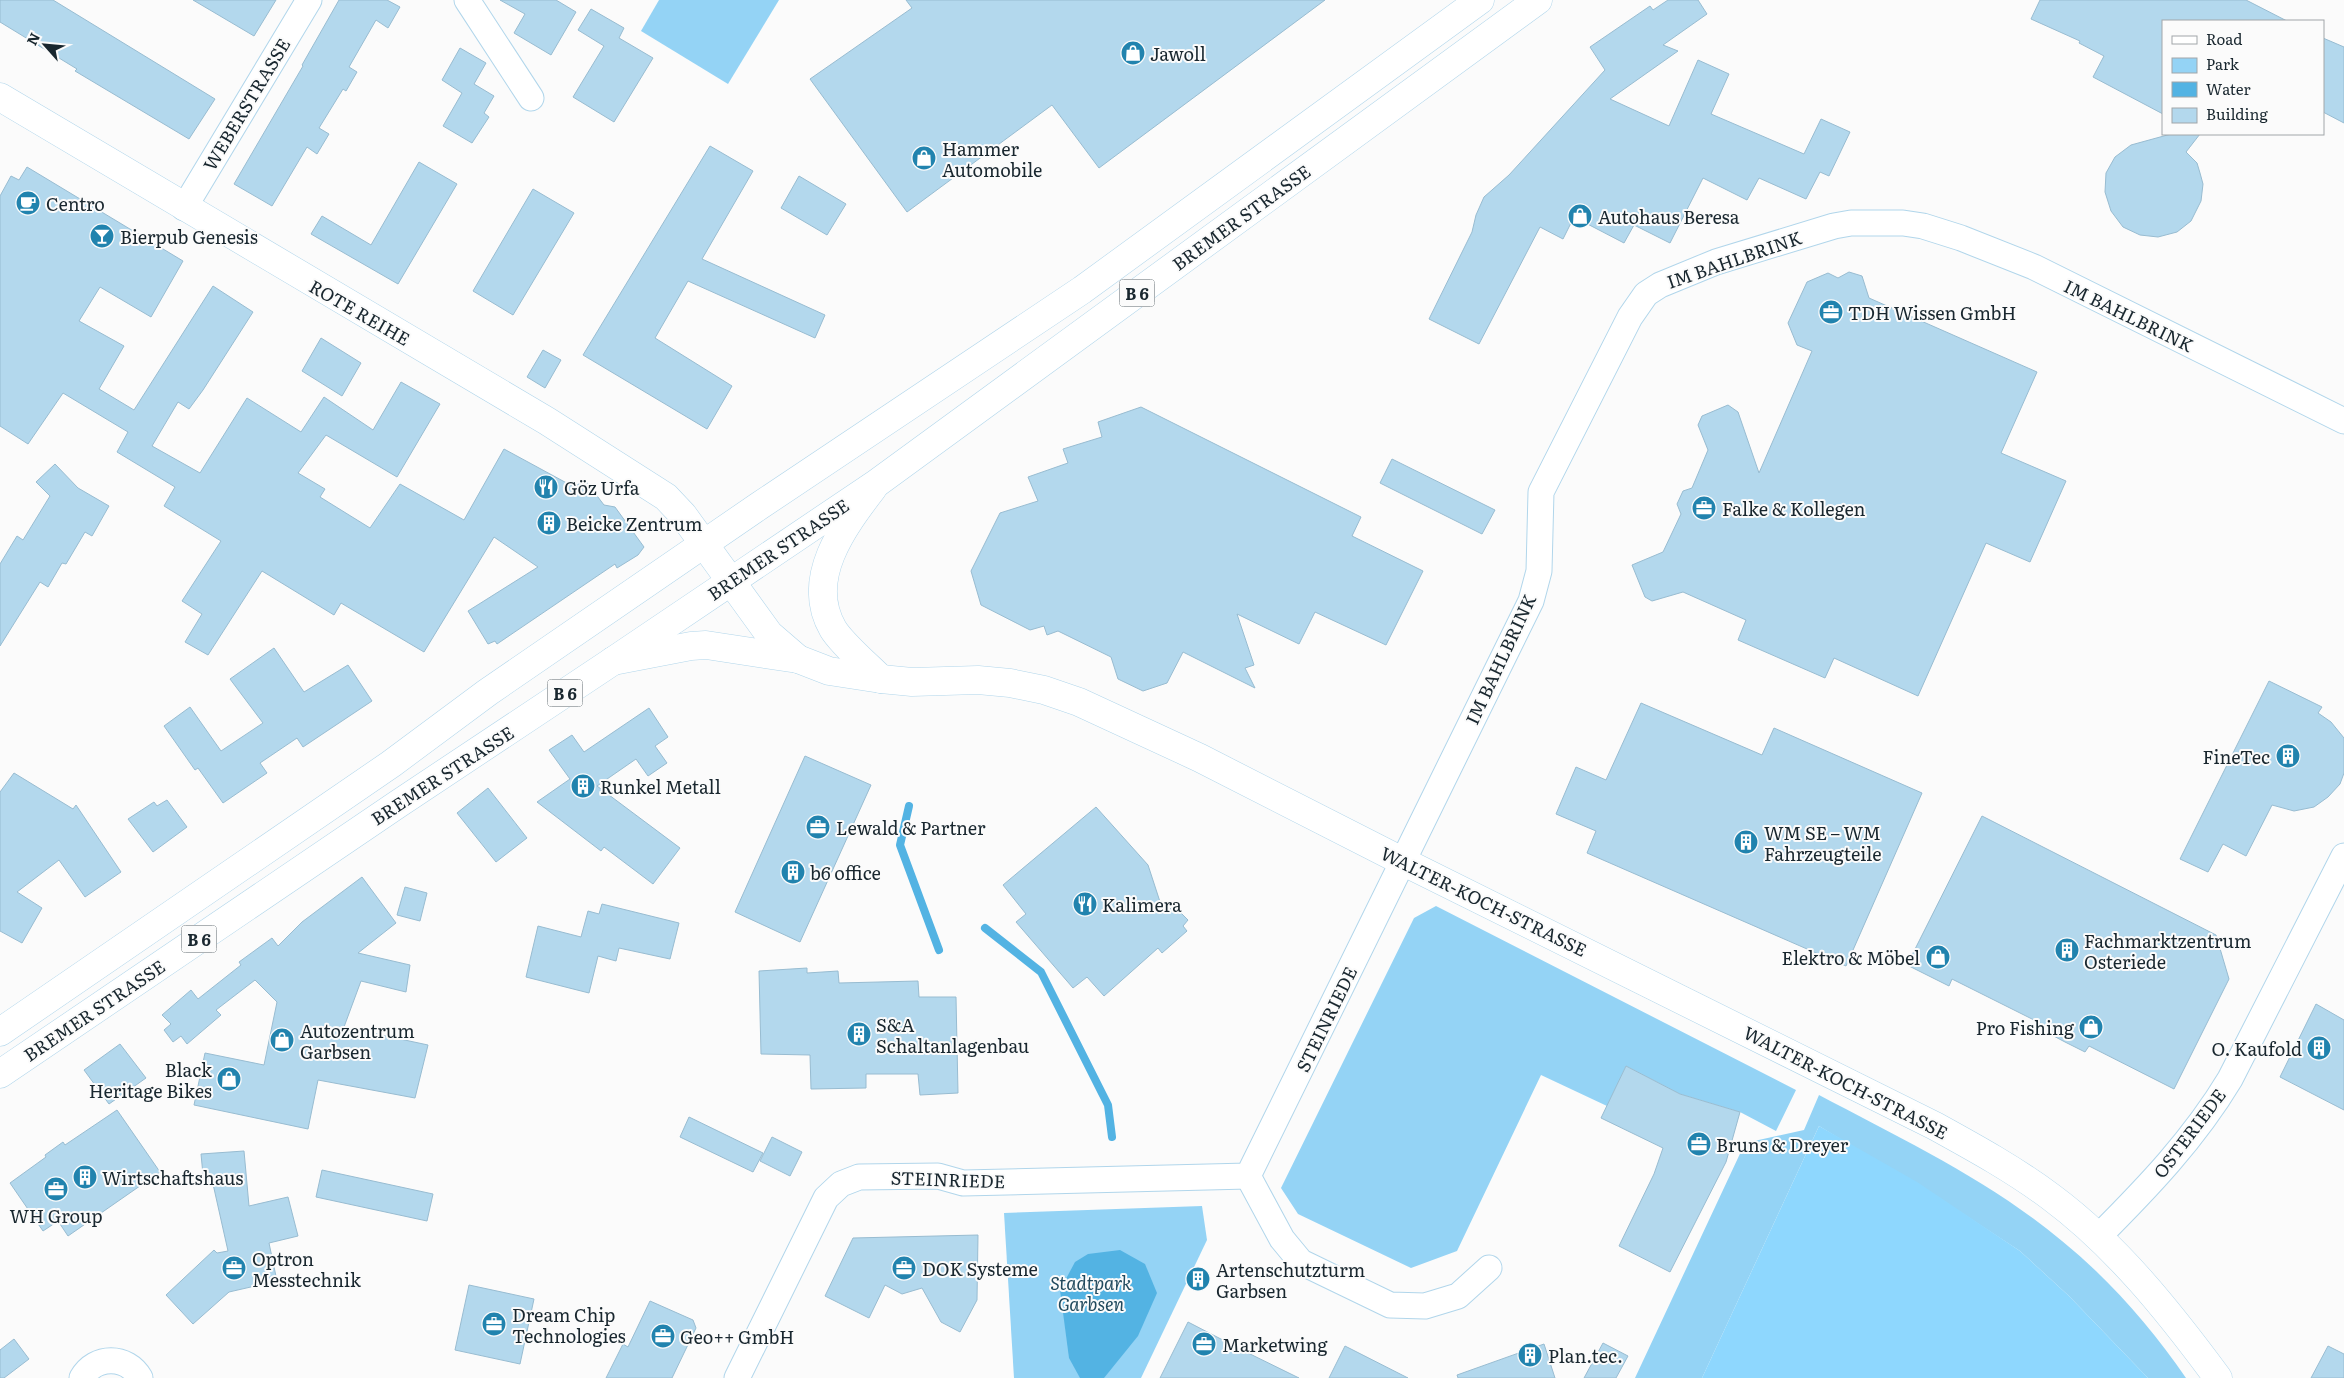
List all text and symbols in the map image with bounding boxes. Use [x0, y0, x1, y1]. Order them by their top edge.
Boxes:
north arrow [20, 20, 70, 70]
legend [2162, 20, 2324, 135]
text: Road [2206, 27, 2242, 50]
text: N [21, 29, 44, 48]
street label: WEBERSTRASSE [196, 33, 296, 175]
shop icon: Jawoll [1120, 40, 1146, 66]
place label: Jawoll [1150, 40, 1206, 67]
text: Park [2206, 52, 2240, 75]
text: Water [2206, 77, 2251, 100]
text: Building [2206, 102, 2268, 125]
place label: Hammer Automobile [942, 135, 1042, 183]
shop icon: Hammer Automobile [911, 145, 937, 171]
street label: BREMER STRASSE [1166, 157, 1316, 277]
cafe icon: Centro [15, 190, 41, 216]
place label: Centro [46, 190, 105, 217]
shop icon: Autohaus Beresa [1567, 203, 1593, 229]
place label: Autohaus Beresa [1598, 203, 1740, 230]
bar icon: Bierpub Genesis [89, 223, 115, 249]
place label: Bierpub Genesis [120, 223, 258, 250]
street label: IM BAHLBRINK [1663, 223, 1806, 295]
street label: ROTE REIHE [305, 272, 415, 352]
street label: IM BAHLBRINK [2060, 272, 2199, 358]
road number: B 6 [1120, 280, 1154, 306]
office icon: TDH Wissen GmbH [1818, 299, 1844, 325]
place label: TDH Wissen GmbH [1848, 299, 2016, 326]
restaurant icon: Göz Urfa [533, 474, 559, 500]
place label: Göz Urfa [564, 474, 640, 501]
street label: BREMER STRASSE [702, 492, 854, 606]
office icon: Falke & Kollegen [1691, 495, 1717, 521]
place label: Falke & Kollegen [1722, 495, 1866, 522]
building icon: Beicke Zentrum [536, 510, 562, 536]
place label: Beicke Zentrum [566, 510, 702, 537]
street label: IM BAHLBRINK [1458, 589, 1542, 729]
road number: B 6 [548, 680, 582, 706]
street label: BREMER STRASSE [365, 719, 519, 831]
place label: FineTec [2202, 743, 2270, 770]
building icon: FineTec [2275, 743, 2301, 769]
building icon: Runkel Metall [570, 773, 596, 799]
place label: Runkel Metall [600, 773, 721, 800]
office icon: Lewald & Partner [805, 814, 831, 840]
place label: Lewald & Partner [836, 814, 986, 841]
place label: WM SE – WM Fahrzeugteile [1764, 819, 1881, 867]
building icon: WM SE – WM Fahrzeugteile [1733, 829, 1759, 855]
street label: WALTER-KOCH-STRASSE [1376, 839, 1592, 963]
building icon: b6 office [780, 859, 806, 885]
place label: b6 office [810, 859, 881, 886]
restaurant icon: Kalimera [1072, 891, 1098, 917]
place label: Kalimera [1102, 891, 1182, 918]
road number: B 6 [182, 926, 216, 952]
place label: Fachmarktzentrum Osteriede [2084, 927, 2251, 975]
building icon: Fachmarktzentrum Osteriede [2054, 937, 2080, 963]
place label: Elektro & Möbel [1782, 944, 1920, 971]
shop icon: Elektro & Möbel [1925, 944, 1951, 970]
street label: BREMER STRASSE [18, 953, 170, 1067]
street label: STEINRIEDE [1289, 962, 1363, 1076]
place label: S&A Schaltanlagenbau [876, 1011, 1029, 1059]
place label: Pro Fishing [1976, 1014, 2075, 1041]
shop icon: Pro Fishing [2078, 1014, 2104, 1040]
place label: Autozentrum Garbsen [300, 1017, 415, 1065]
street label: WALTER-KOCH-STRASSE [1739, 1019, 1953, 1145]
building icon: S&A Schaltanlagenbau [846, 1021, 872, 1047]
shop icon: Autozentrum Garbsen [269, 1027, 295, 1053]
place label: O. Kaufold [2212, 1035, 2302, 1062]
building icon: O. Kaufold [2306, 1035, 2332, 1061]
place label: Black Heritage Bikes [89, 1056, 213, 1104]
shop icon: Black Heritage Bikes [216, 1066, 242, 1092]
street label: OSTERIEDE [2146, 1083, 2232, 1183]
office icon: Bruns & Dreyer [1686, 1131, 1712, 1157]
place label: Bruns & Dreyer [1716, 1131, 1849, 1158]
building icon: Wirtschaftshaus [72, 1164, 98, 1190]
place label: Wirtschaftshaus [102, 1164, 243, 1191]
street label: STEINRIEDE [890, 1164, 1006, 1194]
office icon: WH Group [43, 1176, 69, 1202]
place label: WH Group [9, 1202, 103, 1229]
place label: Optron Messtechnik [252, 1245, 362, 1293]
office icon: Optron Messtechnik [221, 1255, 247, 1281]
office icon: DOK Systeme [891, 1255, 917, 1281]
place label: DOK Systeme [922, 1255, 1038, 1282]
place label: Artenschutzturm Garbsen [1216, 1256, 1365, 1304]
building icon: Artenschutzturm Garbsen [1185, 1266, 1211, 1292]
park label: Stadtpark Garbsen [1050, 1269, 1132, 1317]
place label: Dream Chip Technologies [512, 1301, 626, 1349]
office icon: Dream Chip Technologies [481, 1311, 507, 1337]
office icon: Geo++ GmbH [650, 1323, 676, 1349]
place label: Geo++ GmbH [680, 1323, 794, 1350]
office icon: Marketwing [1191, 1331, 1217, 1357]
place label: Marketwing [1222, 1331, 1329, 1358]
building icon: Plan.tec. [1517, 1342, 1543, 1368]
place label: Plan.tec. [1548, 1342, 1623, 1369]

